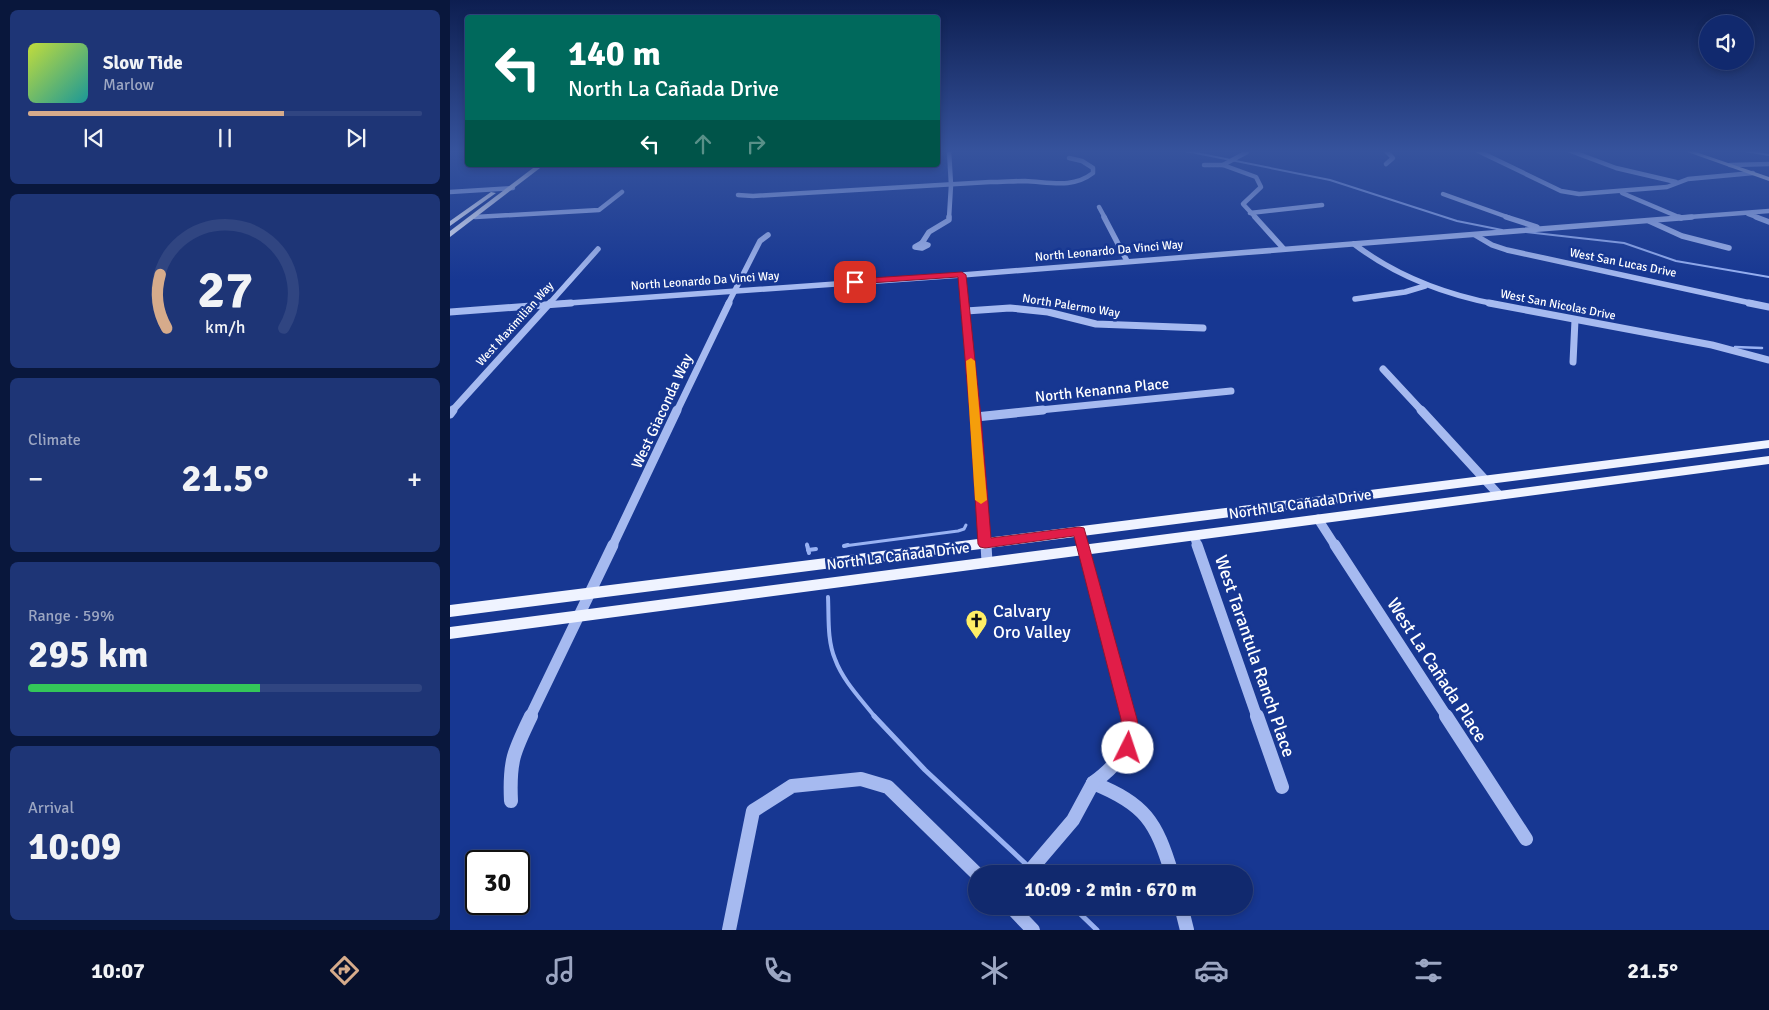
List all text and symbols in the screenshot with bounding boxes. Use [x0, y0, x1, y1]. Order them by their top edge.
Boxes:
map controls [1699, 15, 1754, 70]
button: sound [1699, 15, 1754, 70]
text: 140 m [568, 32, 661, 75]
icon: left [485, 35, 550, 100]
text: Slow Tide [103, 51, 183, 75]
text: Marlow [103, 75, 154, 95]
text: North La Cañada Drive [568, 75, 779, 102]
icon: previous [80, 124, 108, 152]
icon: pause [211, 124, 239, 152]
icon: next [342, 124, 370, 152]
icon: left [636, 130, 664, 158]
icon: ahead [689, 130, 717, 158]
icon: right [742, 130, 770, 158]
street label: North Leonardo Da Vinci Way [1034, 237, 1184, 265]
street label: West San Lucas Drive [1568, 245, 1678, 281]
text: 27 [197, 258, 253, 322]
pin [834, 261, 876, 303]
street label: North Leonardo Da Vinci Way [630, 268, 780, 294]
icon: arrive [841, 268, 869, 296]
street label: West Maximilian Way [473, 278, 557, 369]
street label: West San Nicolas Drive [1499, 286, 1617, 324]
street label: North Palermo Way [1021, 291, 1121, 321]
text: km/h [205, 316, 245, 338]
street label: West Giaconda Way [628, 351, 696, 471]
street label: North Kenanna Place [1034, 374, 1170, 406]
text: Climate [28, 430, 81, 450]
text: 21.5° [181, 455, 269, 502]
text: − [28, 462, 43, 496]
text: + [407, 462, 422, 496]
street label: North La Cañada Drive [1228, 485, 1372, 523]
street label: North La Cañada Drive [826, 538, 970, 574]
street label: West Tarantula Ranch Place [1210, 552, 1300, 760]
street label: West La Cañada Place [1382, 594, 1492, 746]
place label: Calvary Oro Valley [993, 600, 1071, 643]
text: Range · 59% [28, 606, 114, 626]
church icon: Calvary Oro Valley [965, 609, 989, 640]
text: 295 km [28, 631, 149, 678]
position arrow [1101, 721, 1153, 773]
text: Arrival [28, 798, 74, 818]
text: 10:09 [28, 823, 121, 870]
speed limit sign: 30 [465, 850, 530, 915]
text: 10:09 · 2 min · 670 m [1024, 878, 1197, 902]
icon: directions [327, 953, 362, 988]
icon: music [543, 953, 578, 988]
icon: phone [760, 953, 795, 988]
icon: climate [977, 953, 1012, 988]
icon: car [1194, 953, 1229, 988]
icon: filters [1411, 953, 1446, 988]
text: 10:07 [91, 957, 145, 984]
text: 21.5° [1627, 957, 1678, 984]

